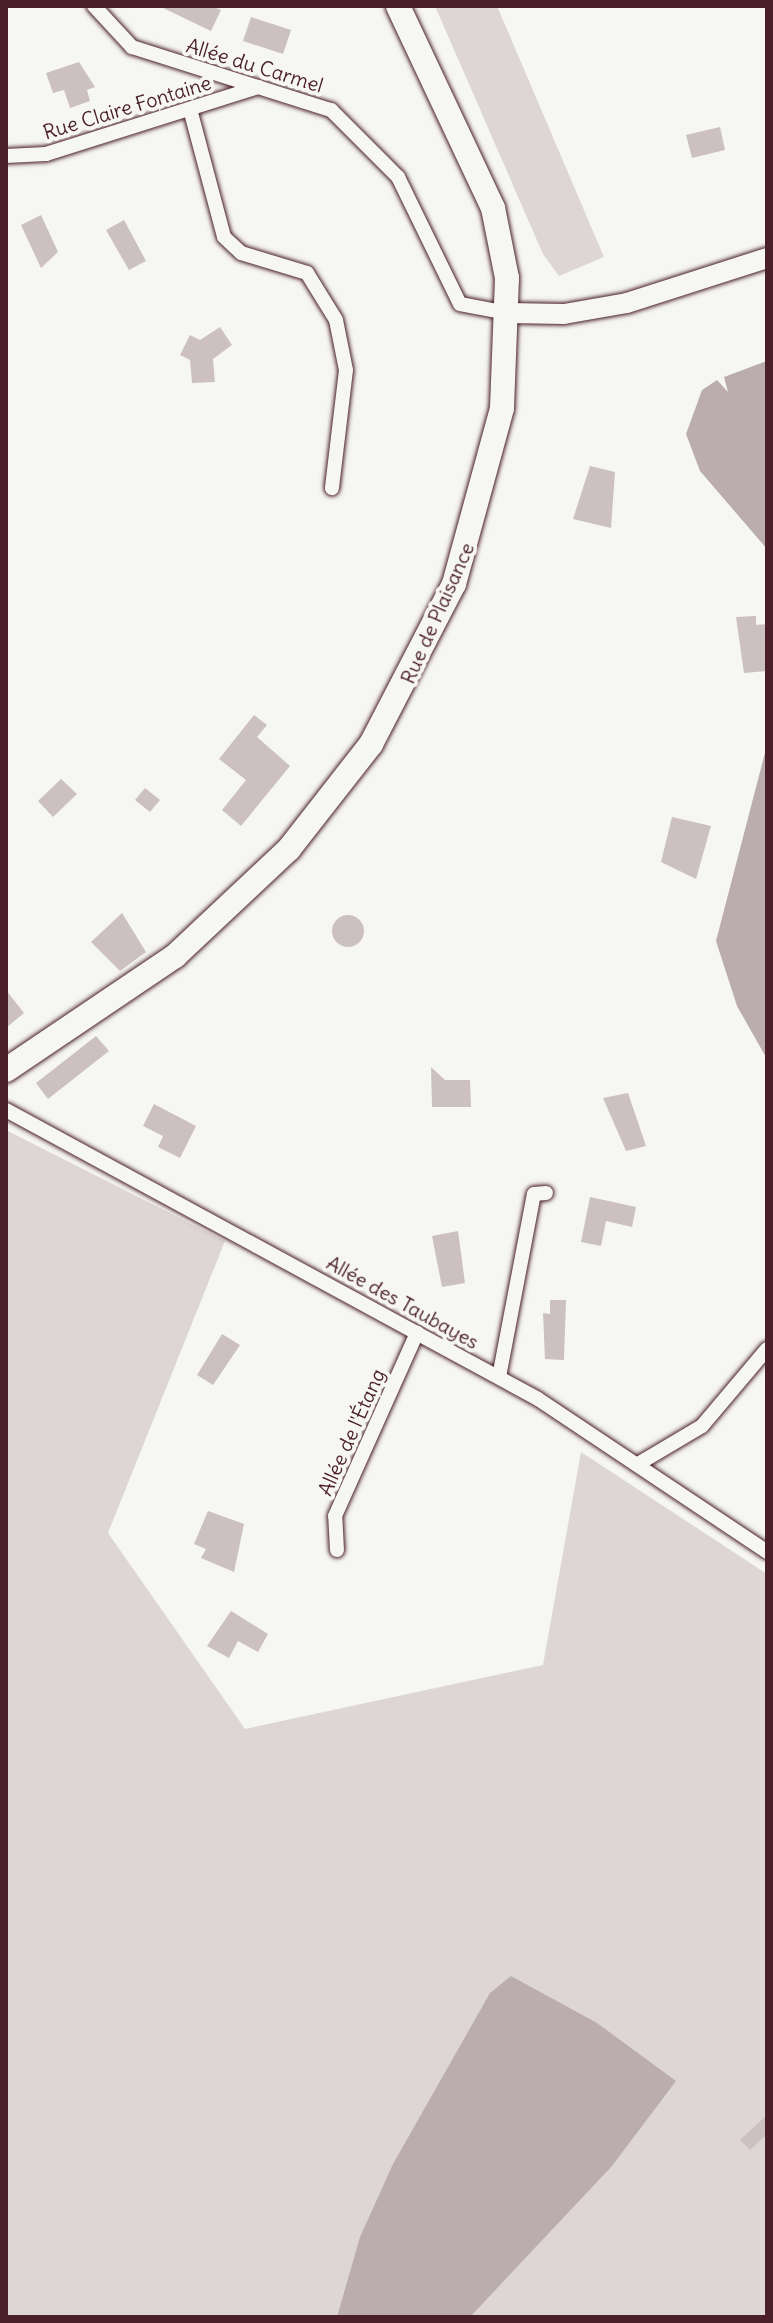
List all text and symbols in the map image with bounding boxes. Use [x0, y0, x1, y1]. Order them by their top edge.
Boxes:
street label: Allée du Carmel [184, 33, 326, 97]
street label: Rue Claire Fontaine [40, 70, 214, 144]
street label: Rue de Plaisance [395, 539, 479, 687]
street label: Allée des Taubayes [323, 1250, 483, 1354]
street label: Allée de l'Étang [312, 1365, 390, 1499]

